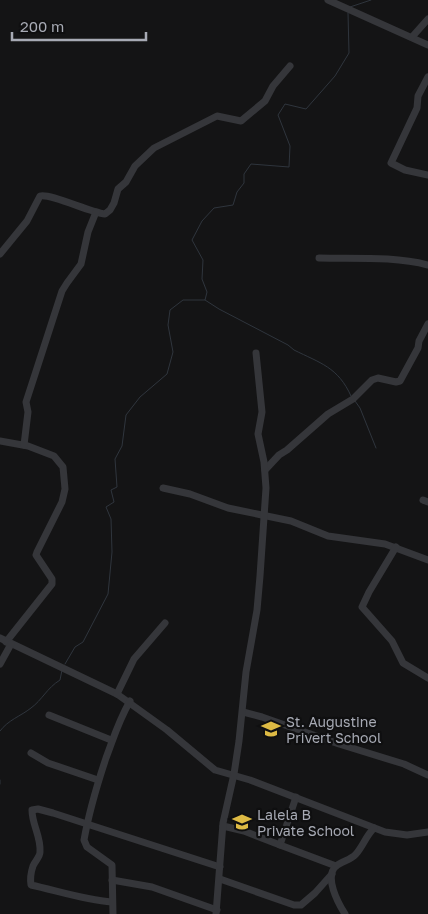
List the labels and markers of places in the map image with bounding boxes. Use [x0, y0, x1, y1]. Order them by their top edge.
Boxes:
place label: St. Augustine Privert School [286, 713, 381, 746]
school or university icon: St. Augustine Privert School [260, 718, 282, 740]
place label: Lalela B Private School [257, 806, 354, 839]
school or university icon: Lalela B Private School [231, 811, 253, 833]

